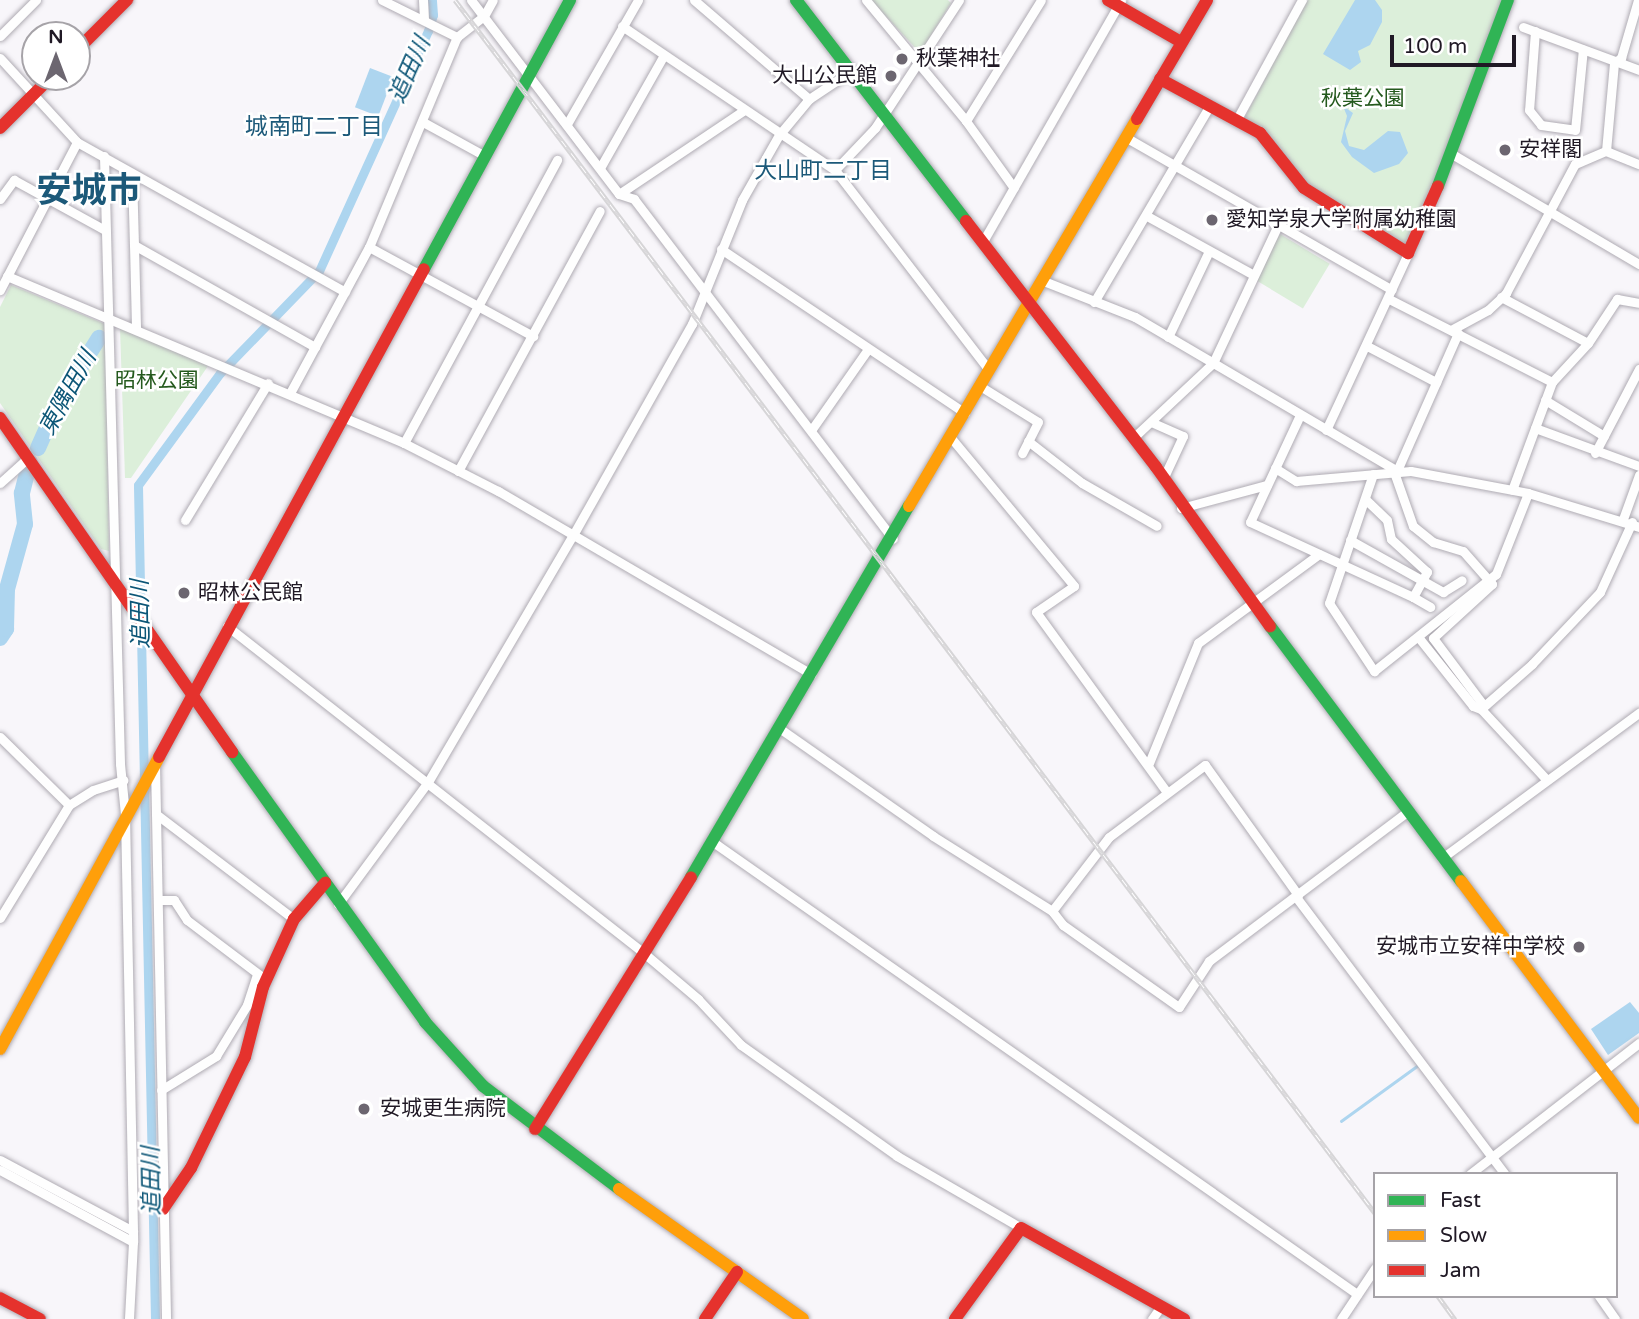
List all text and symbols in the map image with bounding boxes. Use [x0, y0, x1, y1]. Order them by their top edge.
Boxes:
north arrow [21, 21, 91, 91]
scale bar [1394, 21, 1520, 65]
text: N [48, 26, 64, 48]
water label: 追田川 [383, 33, 437, 107]
text: 100 m [1403, 34, 1467, 59]
place label: 秋葉神社 [916, 46, 1000, 72]
marker: 秋葉神社 [894, 51, 910, 67]
place label: 大山公民館 [772, 63, 877, 89]
marker: 大山公民館 [883, 68, 899, 84]
park label: 秋葉公園 [1321, 86, 1405, 112]
district label: 城南町二丁目 [245, 113, 383, 141]
place label: 安祥閣 [1519, 137, 1582, 163]
marker: 安祥閣 [1497, 142, 1513, 158]
district label: 大山町二丁目 [754, 157, 892, 185]
district label: 安城市 [37, 170, 141, 212]
place label: 愛知学泉大学附属幼稚園 [1226, 207, 1457, 233]
marker: 愛知学泉大学附属幼稚園 [1204, 212, 1220, 228]
water label: 東隅田川 [34, 346, 102, 440]
park label: 昭林公園 [115, 368, 199, 394]
water label: 追田川 [127, 579, 155, 649]
place label: 昭林公民館 [198, 580, 303, 606]
marker: 昭林公民館 [176, 585, 192, 601]
place label: 安城市立安祥中学校 [1376, 934, 1565, 960]
marker: 安城市立安祥中学校 [1571, 939, 1587, 955]
place label: 安城更生病院 [380, 1096, 506, 1122]
marker: 安城更生病院 [354, 1099, 374, 1119]
water label: 追田川 [138, 1146, 166, 1216]
legend [1373, 1172, 1618, 1298]
text: Fast [1440, 1188, 1481, 1213]
text: Slow [1440, 1223, 1487, 1248]
text: Jam [1440, 1258, 1481, 1283]

